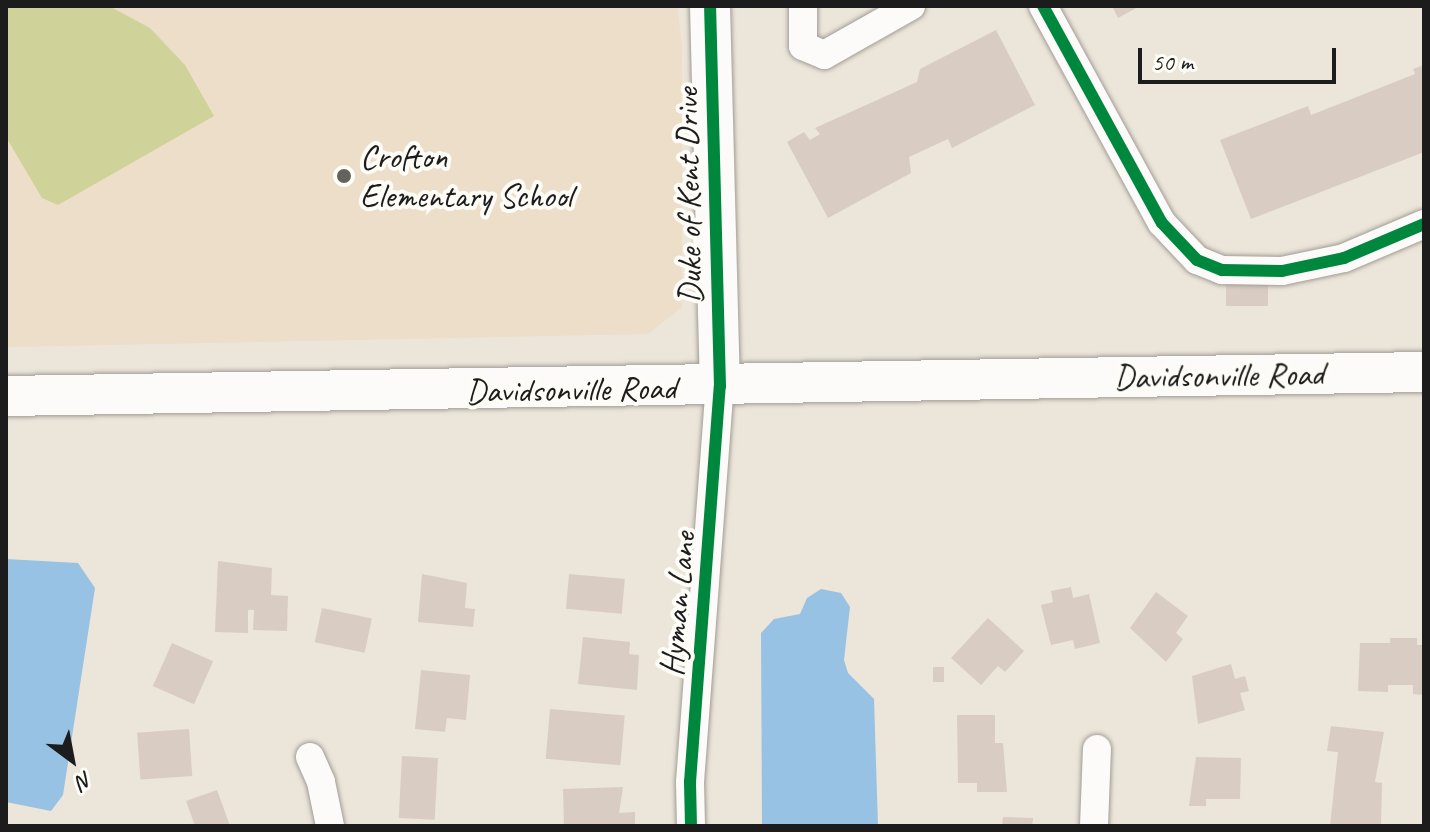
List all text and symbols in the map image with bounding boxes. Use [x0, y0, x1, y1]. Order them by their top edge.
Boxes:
scale bar [1142, 32, 1340, 82]
text: 50 m [1152, 47, 1193, 77]
street label: Duke of Kent Drive [666, 87, 710, 305]
place label: Crofton Elementary School [360, 136, 572, 216]
marker: Crofton Elementary School [335, 167, 353, 185]
street label: Davidsonville Road [1114, 353, 1324, 397]
street label: Davidsonville Road [466, 367, 676, 411]
street label: Hyman Lane [650, 530, 704, 678]
north arrow [32, 720, 112, 800]
text: N [72, 765, 98, 796]

